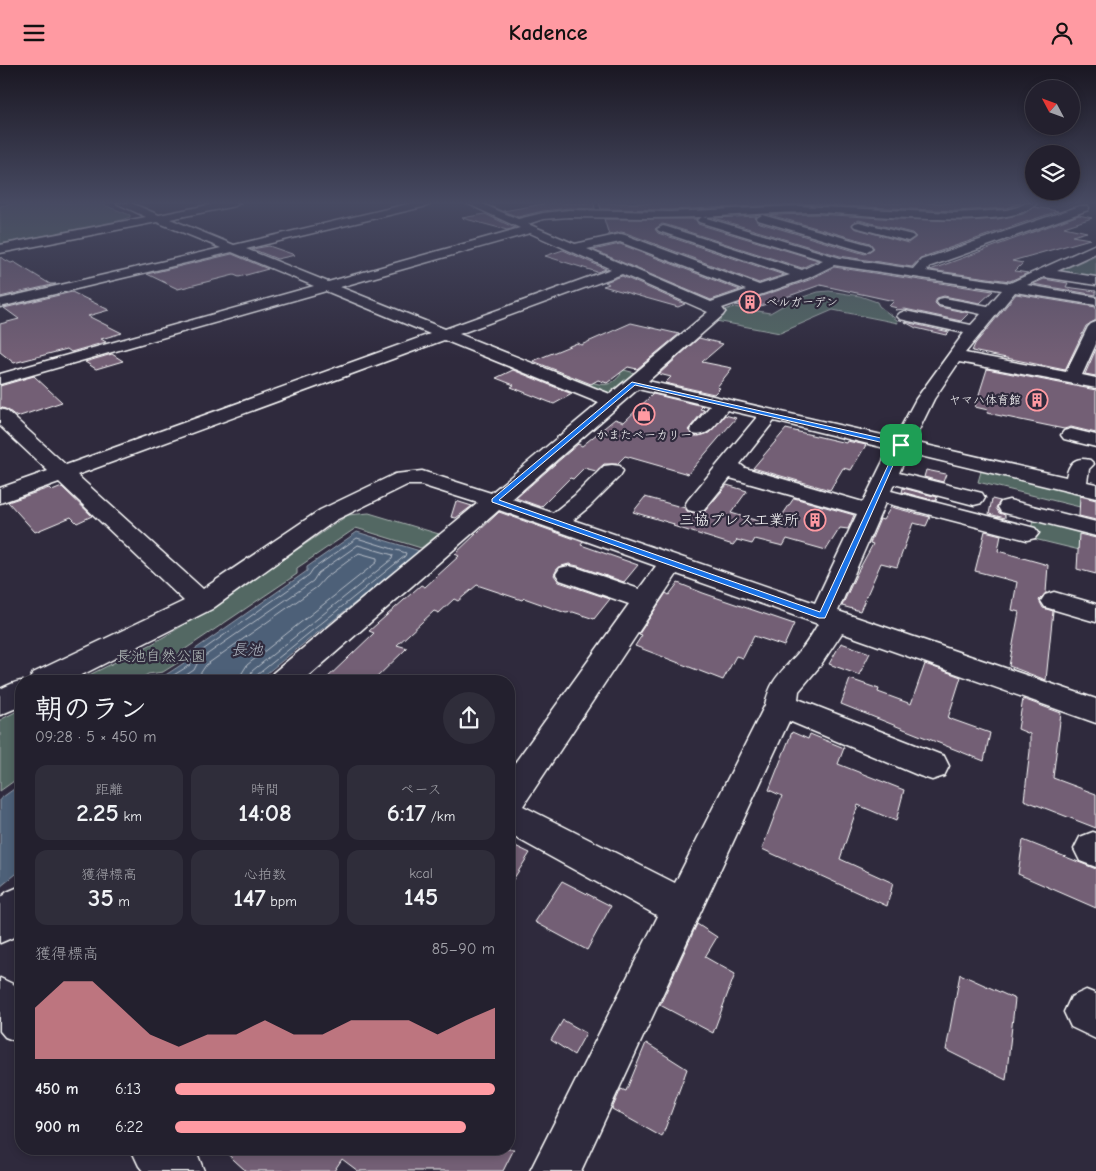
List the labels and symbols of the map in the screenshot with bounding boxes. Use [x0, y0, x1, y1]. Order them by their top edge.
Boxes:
north arrow [1025, 80, 1080, 135]
building icon: ベルガーデン [738, 290, 762, 314]
place label: ベルガーデン [766, 295, 838, 309]
building icon: ヤマハ体育館 [1025, 388, 1049, 412]
place label: ヤマハ体育館 [949, 393, 1021, 407]
shop icon: かまたベーカリー [632, 402, 656, 426]
pin [880, 424, 922, 466]
place label: かまたベーカリー [596, 428, 692, 442]
building icon: 三協プレス工業所 [803, 508, 827, 532]
place label: 三協プレス工業所 [679, 511, 799, 529]
water label: 長池 [231, 641, 264, 659]
park label: 長池自然公園 [116, 647, 206, 665]

